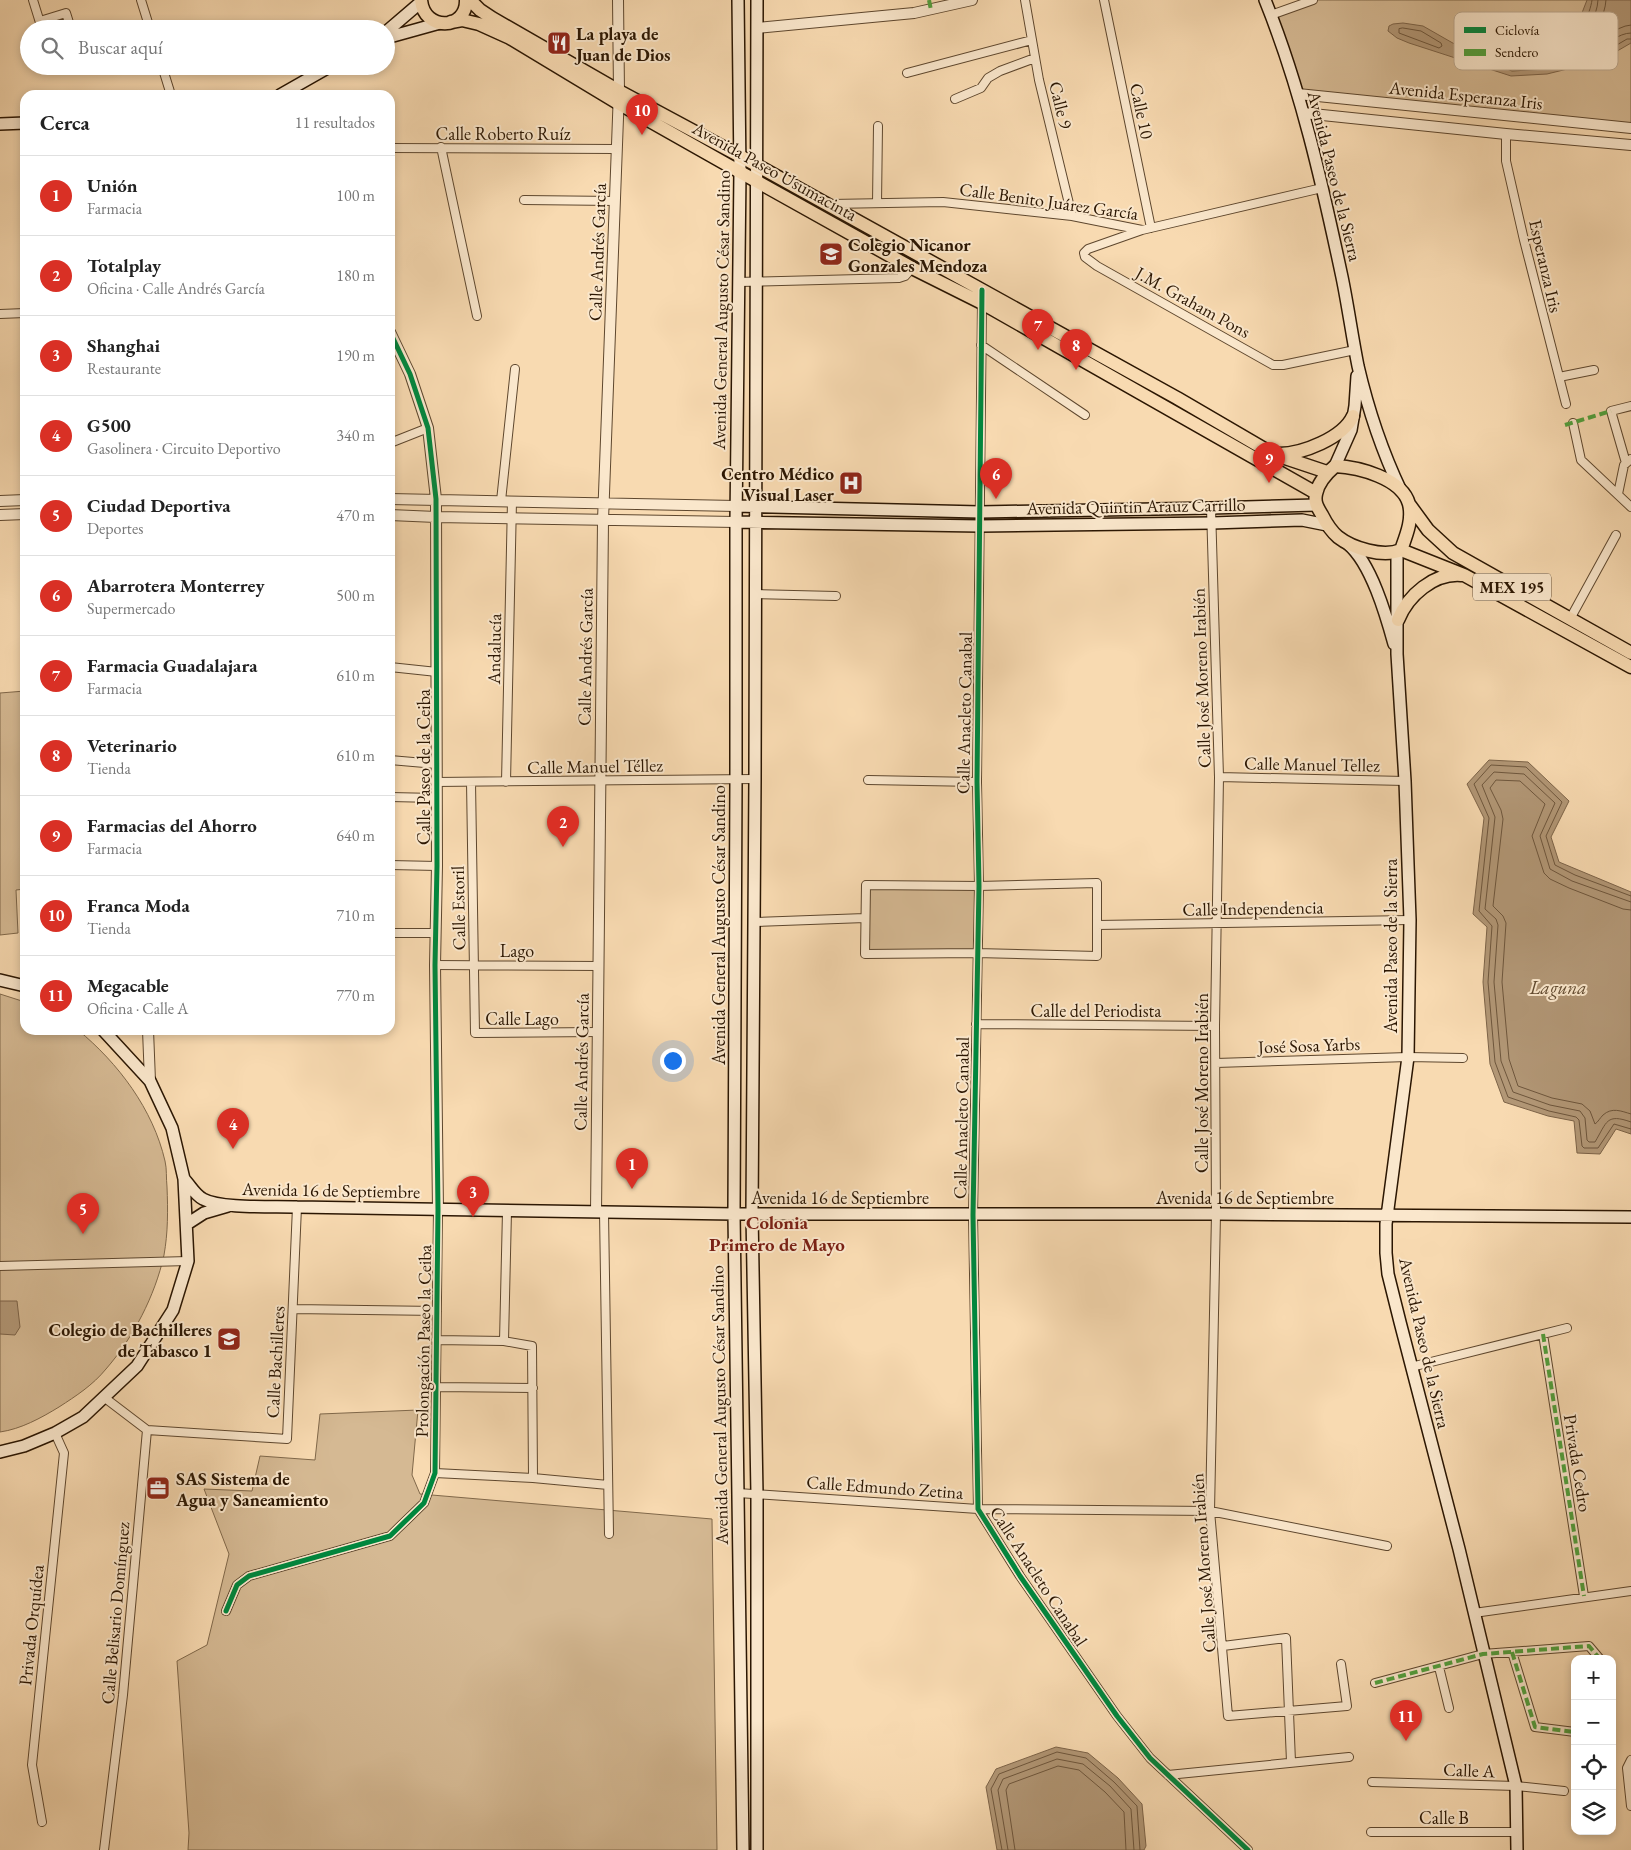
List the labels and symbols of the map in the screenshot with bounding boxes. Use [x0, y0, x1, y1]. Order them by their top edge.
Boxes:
legend [1454, 12, 1618, 70]
text: Ciclovía [1495, 21, 1540, 39]
place label: La playa de Juan de Dios [574, 22, 671, 66]
restaurant icon: La playa de Juan de Dios [546, 30, 572, 56]
text: Sendero [1495, 43, 1539, 61]
street label: Avenida Esperanza Iris [1387, 75, 1544, 115]
street label: Calle 9 [1044, 79, 1078, 131]
street label: Calle 10 [1125, 81, 1159, 141]
street label: Avenida Paseo de la Sierra [1302, 88, 1367, 264]
pin: 10 [626, 94, 658, 135]
street label: Avenida Paseo Usumacinta [688, 116, 862, 226]
street label: Calle Roberto Ruíz [436, 122, 571, 145]
street label: Avenida General Augusto César Sandino [707, 170, 735, 451]
street label: Calle Benito Juárez García [958, 177, 1141, 225]
street label: Calle Andrés García [583, 182, 611, 321]
street label: Esperanza Iris [1524, 217, 1568, 315]
place label: Colegio Nicanor Gonzales Mendoza [848, 233, 987, 277]
school or university icon: Colegio Nicanor Gonzales Mendoza [818, 241, 844, 267]
street label: J.M. Graham Pons [1130, 260, 1255, 343]
pin: 7 [1022, 309, 1054, 350]
pin: 8 [1060, 329, 1092, 370]
pin: 9 [1253, 442, 1285, 483]
pin: 6 [980, 458, 1012, 499]
place label: Centro Médico Visual Laser [721, 462, 835, 506]
hospital icon: Centro Médico Visual Laser [838, 470, 864, 496]
street label: Avenida Quintin Arauz Carrillo [1025, 493, 1246, 519]
road number: MEX 195 [1473, 574, 1551, 600]
street label: Calle Andrés García [572, 587, 598, 726]
street label: Calle José Moreno Irabién [1186, 587, 1216, 768]
street label: Andalucía [482, 613, 506, 686]
street label: Calle Anacleto Canabal [951, 632, 977, 794]
street label: Calle Paseo de la Ceiba [412, 688, 435, 845]
street label: Calle Manuel Tellez [1244, 751, 1380, 777]
street label: Calle Manuel Téllez [527, 753, 663, 779]
street label: Avenida General Augusto César Sandino [707, 785, 730, 1066]
pin: 2 [547, 806, 579, 847]
street label: Avenida Paseo de la Sierra [1379, 858, 1402, 1034]
street label: Calle Estoril [446, 866, 470, 950]
street label: Calle Independencia [1182, 895, 1325, 921]
street label: Lago [500, 939, 534, 962]
water label: Laguna [1528, 975, 1587, 1000]
street label: Calle Andrés García [568, 992, 594, 1131]
street label: Calle José Moreno Irabién [1190, 993, 1213, 1173]
street label: Calle del Periodista [1031, 999, 1162, 1022]
street label: Calle Lago [485, 1007, 559, 1030]
street label: José Sosa Yarbs [1256, 1032, 1361, 1058]
street label: Calle Anacleto Canabal [948, 1037, 974, 1199]
your location [660, 1048, 686, 1074]
pin: 4 [217, 1108, 249, 1149]
pin: 1 [616, 1148, 648, 1189]
pin: 3 [457, 1176, 489, 1217]
street label: Avenida 16 de Septiembre [241, 1177, 420, 1203]
street label: Avenida 16 de Septiembre [750, 1186, 929, 1209]
street label: Avenida 16 de Septiembre [1155, 1186, 1334, 1209]
pin: 5 [67, 1193, 99, 1234]
district label: Colonia Primero de Mayo [709, 1210, 845, 1257]
street label: Prolongación Paseo la Ceiba [410, 1244, 436, 1438]
street label: Avenida Paseo de la Sierra [1394, 1254, 1456, 1431]
street label: Avenida General Augusto César Sandino [705, 1265, 733, 1546]
street label: Calle Bachilleres [261, 1305, 289, 1419]
place label: Colegio de Bachilleres de Tabasco 1 [49, 1318, 212, 1362]
school or university icon: Colegio de Bachilleres de Tabasco 1 [216, 1326, 242, 1352]
street label: Privada Cedro [1559, 1412, 1597, 1514]
place label: SAS Sistema de Agua y Saneamiento [175, 1467, 328, 1511]
street label: Calle Edmundo Zetina [806, 1470, 965, 1504]
street label: Calle José Moreno Irabién [1185, 1472, 1221, 1654]
office icon: SAS Sistema de Agua y Saneamiento [145, 1475, 171, 1501]
street label: Calle Anacleto Canabal [985, 1502, 1093, 1650]
street label: Calle Belisario Domínguez [96, 1521, 134, 1705]
street label: Privada Orquídea [13, 1563, 49, 1687]
pin: 11 [1390, 1700, 1422, 1741]
street label: Calle A [1443, 1758, 1496, 1782]
street label: Calle B [1419, 1806, 1469, 1829]

